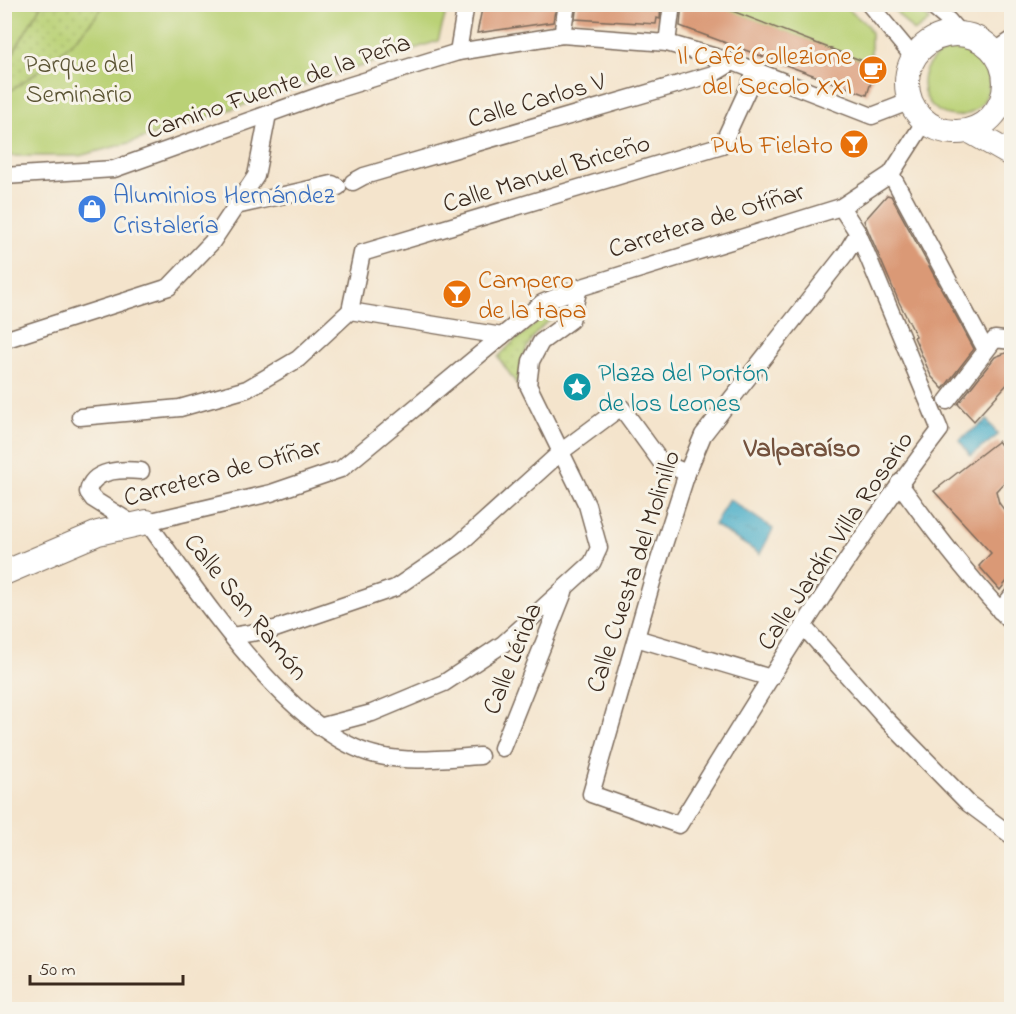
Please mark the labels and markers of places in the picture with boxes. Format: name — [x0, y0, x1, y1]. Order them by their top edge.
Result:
place label: Il Café Collezione del Secolo XXI — [677, 39, 852, 107]
cafe icon: Il Café Collezione del Secolo XXI — [857, 54, 889, 86]
place label: Pub Fielato — [711, 128, 833, 166]
bar icon: Pub Fielato — [838, 128, 870, 160]
place label: Aluminios Hernández Cristalería — [113, 178, 335, 246]
shop icon: Aluminios Hernández Cristalería — [76, 193, 108, 225]
place label: Campero de la tapa — [478, 263, 587, 331]
bar icon: Campero de la tapa — [441, 278, 473, 310]
place label: Plaza del Portón de los Leones — [598, 356, 769, 424]
place icon: Plaza del Portón de los Leones — [561, 371, 593, 403]

